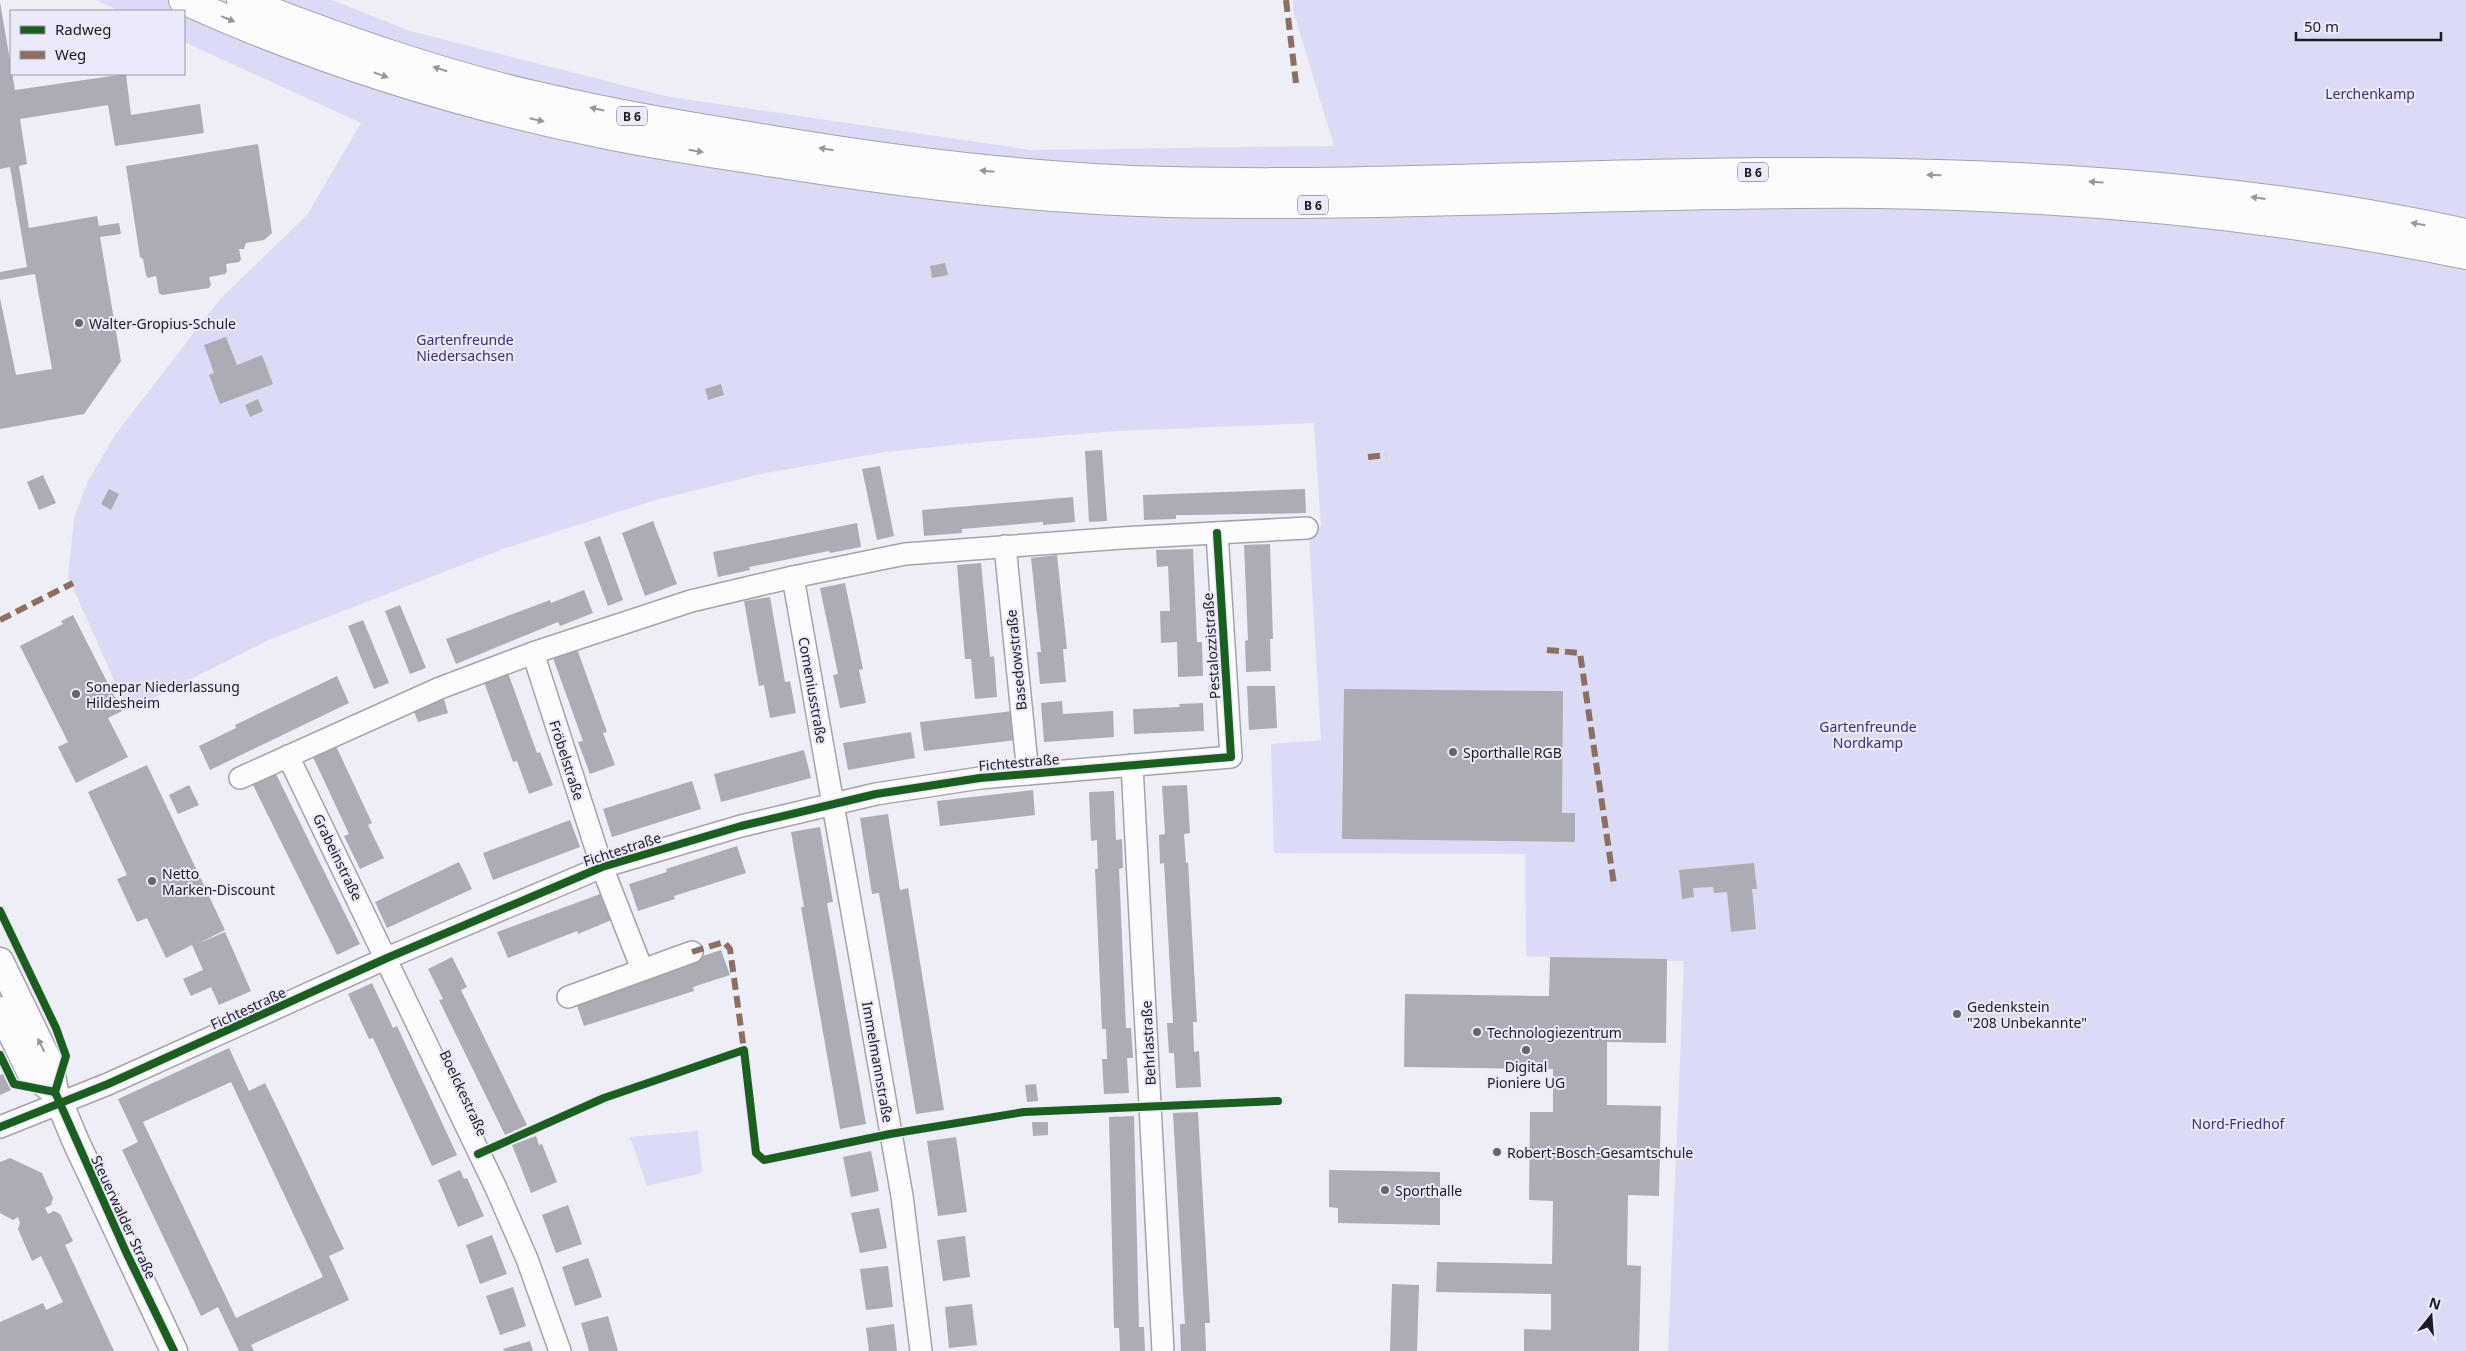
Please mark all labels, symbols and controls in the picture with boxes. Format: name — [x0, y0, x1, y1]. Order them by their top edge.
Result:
legend — [10, 10, 185, 75]
scale bar — [2296, 10, 2441, 42]
one-way arrow — [221, 16, 235, 24]
text: 50 m — [2304, 16, 2339, 36]
text: Radweg — [55, 19, 111, 39]
text: Weg — [55, 44, 86, 64]
one-way arrow — [432, 64, 447, 72]
one-way arrow — [373, 72, 388, 79]
park label: Lerchenkamp — [2325, 84, 2415, 103]
one-way arrow — [589, 105, 605, 113]
road number: B 6 — [617, 106, 647, 125]
one-way arrow — [529, 116, 544, 124]
one-way arrow — [818, 144, 834, 152]
one-way arrow — [689, 147, 705, 155]
road number: B 6 — [1738, 162, 1768, 182]
one-way arrow — [979, 167, 995, 175]
one-way arrow — [1926, 170, 1942, 178]
one-way arrow — [2088, 178, 2104, 186]
one-way arrow — [2249, 194, 2265, 202]
road number: B 6 — [1298, 196, 1328, 214]
one-way arrow — [2410, 219, 2426, 227]
place label: Walter-Gropius-Schule — [89, 314, 236, 333]
marker: Walter-Gropius-Schule — [73, 317, 85, 329]
park label: Gartenfreunde Niedersachsen — [416, 330, 514, 365]
street label: Pestalozzistraße — [1198, 592, 1224, 700]
street label: Basedowstraße — [1001, 609, 1031, 711]
street label: Comeniusstraße — [794, 635, 832, 745]
place label: Sonepar Niederlassung Hildesheim — [86, 677, 240, 712]
marker: Sonepar Niederlassung Hildesheim — [70, 688, 82, 700]
street label: Fröbelstraße — [545, 717, 589, 803]
park label: Gartenfreunde Nordkamp — [1819, 717, 1917, 752]
place label: Sporthalle RGB — [1463, 743, 1562, 762]
marker: Sporthalle RGB — [1447, 746, 1459, 758]
street label: Fichtestraße — [978, 749, 1060, 775]
street label: Grabeinstraße — [309, 811, 367, 904]
street label: Fichtestraße — [581, 827, 664, 871]
place label: Netto Marken-Discount — [162, 864, 275, 899]
marker: Netto Marken-Discount — [146, 875, 158, 887]
street label: Fichtestraße — [207, 982, 289, 1034]
place label: Gedenkstein "208 Unbekannte" — [1967, 997, 2087, 1032]
street label: Immelmannstraße — [858, 1000, 898, 1124]
street label: Behrlastraße — [1136, 1000, 1160, 1086]
marker: Gedenkstein "208 Unbekannte" — [1951, 1008, 1963, 1020]
place label: Technologiezentrum — [1487, 1023, 1622, 1042]
marker: Technologiezentrum — [1471, 1026, 1483, 1038]
one-way arrow — [37, 1038, 45, 1053]
marker: Digital Pioniere UG — [1520, 1044, 1532, 1056]
street label: Boelckestraße — [436, 1047, 492, 1139]
place label: Digital Pioniere UG — [1487, 1057, 1565, 1092]
park label: Nord-Friedhof — [2192, 1114, 2286, 1133]
place label: Robert-Bosch-Gesamtschule — [1507, 1143, 1693, 1162]
marker: Robert-Bosch-Gesamtschule — [1491, 1146, 1503, 1158]
street label: Steuerwalder Straße — [87, 1152, 161, 1282]
place label: Sporthalle — [1395, 1181, 1462, 1200]
marker: Sporthalle — [1379, 1184, 1391, 1196]
north arrow — [2406, 1291, 2456, 1341]
text: N — [2427, 1292, 2443, 1314]

